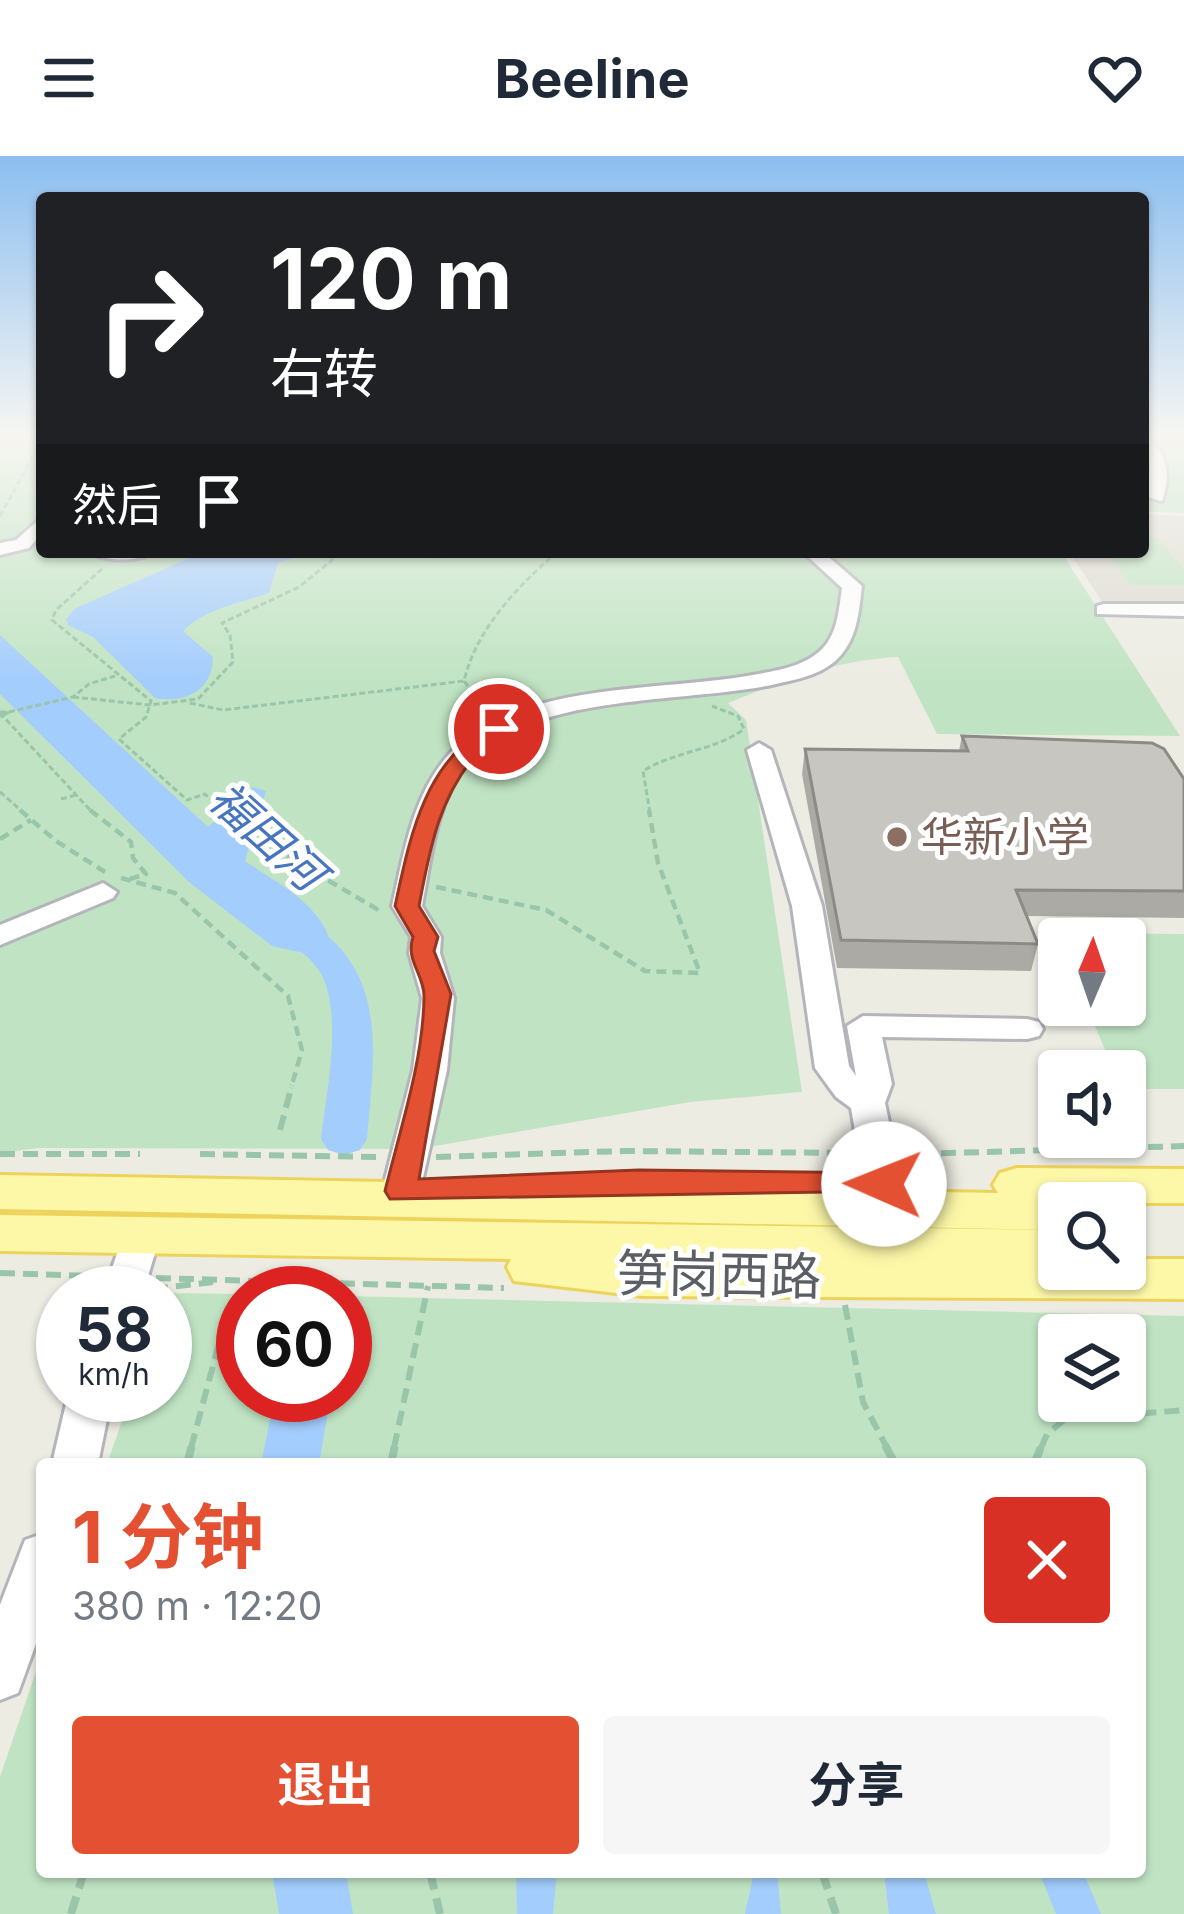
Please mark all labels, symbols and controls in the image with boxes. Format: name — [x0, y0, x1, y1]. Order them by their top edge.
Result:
icon: menu — [36, 45, 102, 111]
icon: heart — [1082, 45, 1148, 111]
text: Beeline — [494, 46, 690, 111]
text: 120 m — [270, 228, 512, 329]
icon: right — [72, 240, 228, 396]
text: 右转 — [270, 341, 378, 406]
icon: arrive — [186, 468, 252, 534]
text: 然后 — [72, 477, 162, 532]
pin — [448, 678, 550, 780]
icon: arrive — [466, 696, 532, 762]
water label: 福田河 — [199, 770, 342, 907]
place label: 华新小学 — [921, 811, 1089, 862]
marker: 华新小学 — [884, 824, 910, 850]
north arrow — [1038, 918, 1146, 1026]
map controls — [1038, 918, 1146, 1422]
button: sound — [1038, 1050, 1146, 1158]
position arrow — [821, 1121, 947, 1247]
button: search — [1038, 1182, 1146, 1290]
street label: 笋岗西路 — [616, 1242, 822, 1307]
speed limit sign: 60 — [216, 1266, 372, 1422]
text: 58 — [75, 1293, 153, 1365]
button: layers — [1038, 1314, 1146, 1422]
text: km/h — [78, 1356, 150, 1392]
text: 1 分钟 — [72, 1493, 264, 1580]
button: close — [984, 1497, 1110, 1623]
text: 380 m · 12:20 — [72, 1582, 322, 1629]
button: 退出 — [72, 1716, 579, 1854]
button: 分享 — [603, 1716, 1110, 1854]

